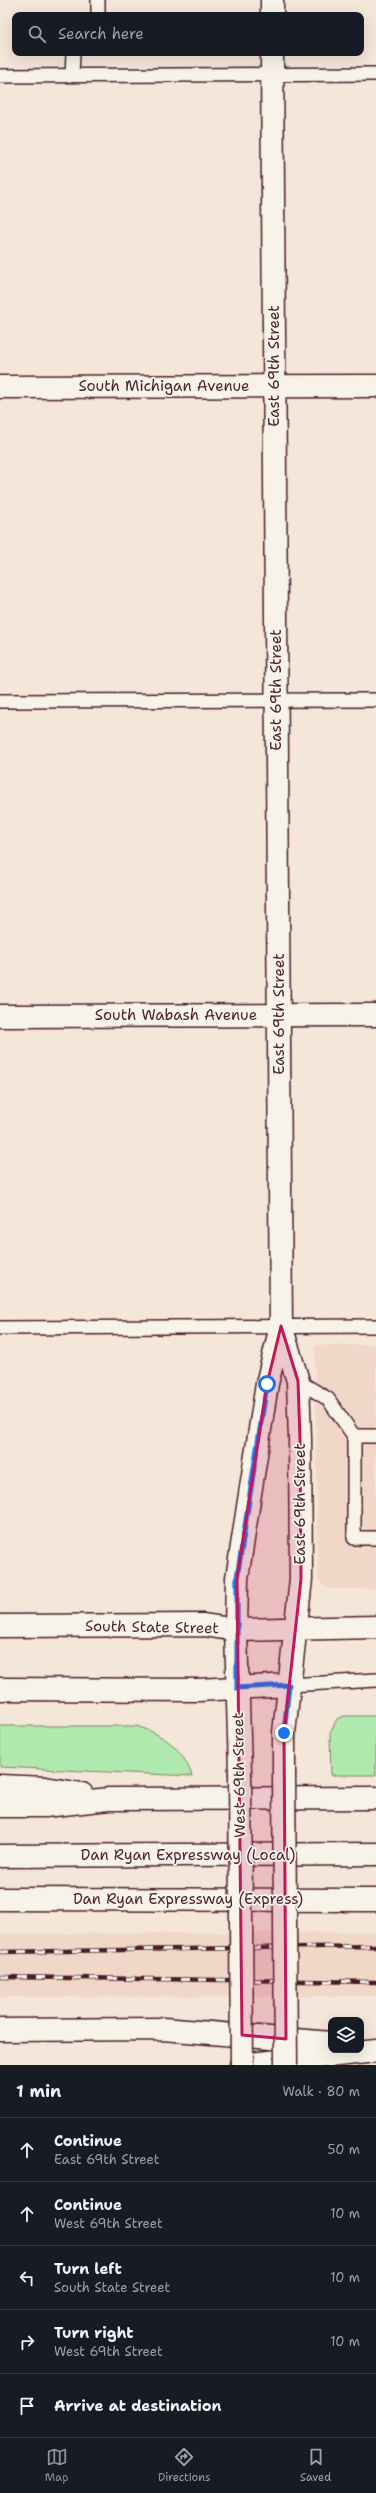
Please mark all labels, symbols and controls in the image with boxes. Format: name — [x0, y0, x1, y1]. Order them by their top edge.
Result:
search box — [12, 12, 364, 56]
icon: search — [26, 23, 48, 45]
text: Search here — [58, 24, 144, 44]
street label: East 69th Street — [264, 305, 284, 427]
street label: South Michigan Avenue — [78, 376, 250, 396]
street label: East 69th Street — [266, 629, 286, 751]
street label: East 69th Street — [269, 953, 289, 1075]
street label: South Wabash Avenue — [95, 1005, 257, 1025]
route start — [258, 1375, 276, 1393]
street label: East 69th Street — [290, 1443, 310, 1565]
street label: South State Street — [85, 1616, 219, 1638]
street label: West 69th Street — [228, 1712, 250, 1838]
route end — [275, 1724, 293, 1742]
street label: Dan Ryan Expressway (Local) — [81, 1845, 295, 1865]
street label: Dan Ryan Expressway (Express) — [73, 1889, 303, 1909]
map controls — [328, 2017, 364, 2053]
button: layers — [328, 2017, 364, 2053]
text: 1 min — [16, 2080, 61, 2102]
text: Walk · 80 m — [282, 2083, 360, 2100]
text: Continue — [54, 2131, 122, 2151]
icon: ahead — [16, 2139, 38, 2161]
text: 50 m — [327, 2141, 360, 2158]
text: East 69th Street — [54, 2151, 160, 2168]
text: Continue — [54, 2195, 122, 2215]
icon: ahead — [16, 2203, 38, 2225]
text: 10 m — [330, 2205, 360, 2222]
text: West 69th Street — [54, 2215, 163, 2232]
text: Turn left — [54, 2259, 122, 2279]
icon: left — [16, 2267, 38, 2289]
text: 10 m — [330, 2269, 360, 2286]
text: South State Street — [54, 2279, 170, 2296]
text: Turn right — [54, 2323, 134, 2343]
icon: right — [16, 2331, 38, 2353]
text: 10 m — [330, 2333, 360, 2350]
text: West 69th Street — [54, 2343, 163, 2360]
icon: arrive — [16, 2395, 38, 2417]
text: Arrive at destination — [54, 2396, 222, 2416]
tab: Map — [45, 2446, 68, 2485]
tab: Directions — [158, 2446, 210, 2485]
tab: Saved — [300, 2446, 331, 2485]

